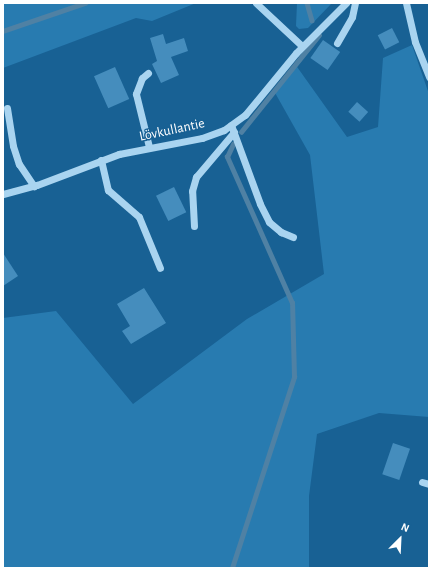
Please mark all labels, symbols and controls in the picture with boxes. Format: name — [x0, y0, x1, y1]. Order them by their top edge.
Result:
street label: Lövkullantie — [138, 115, 206, 145]
north arrow — [380, 519, 420, 559]
text: N — [399, 521, 411, 534]

